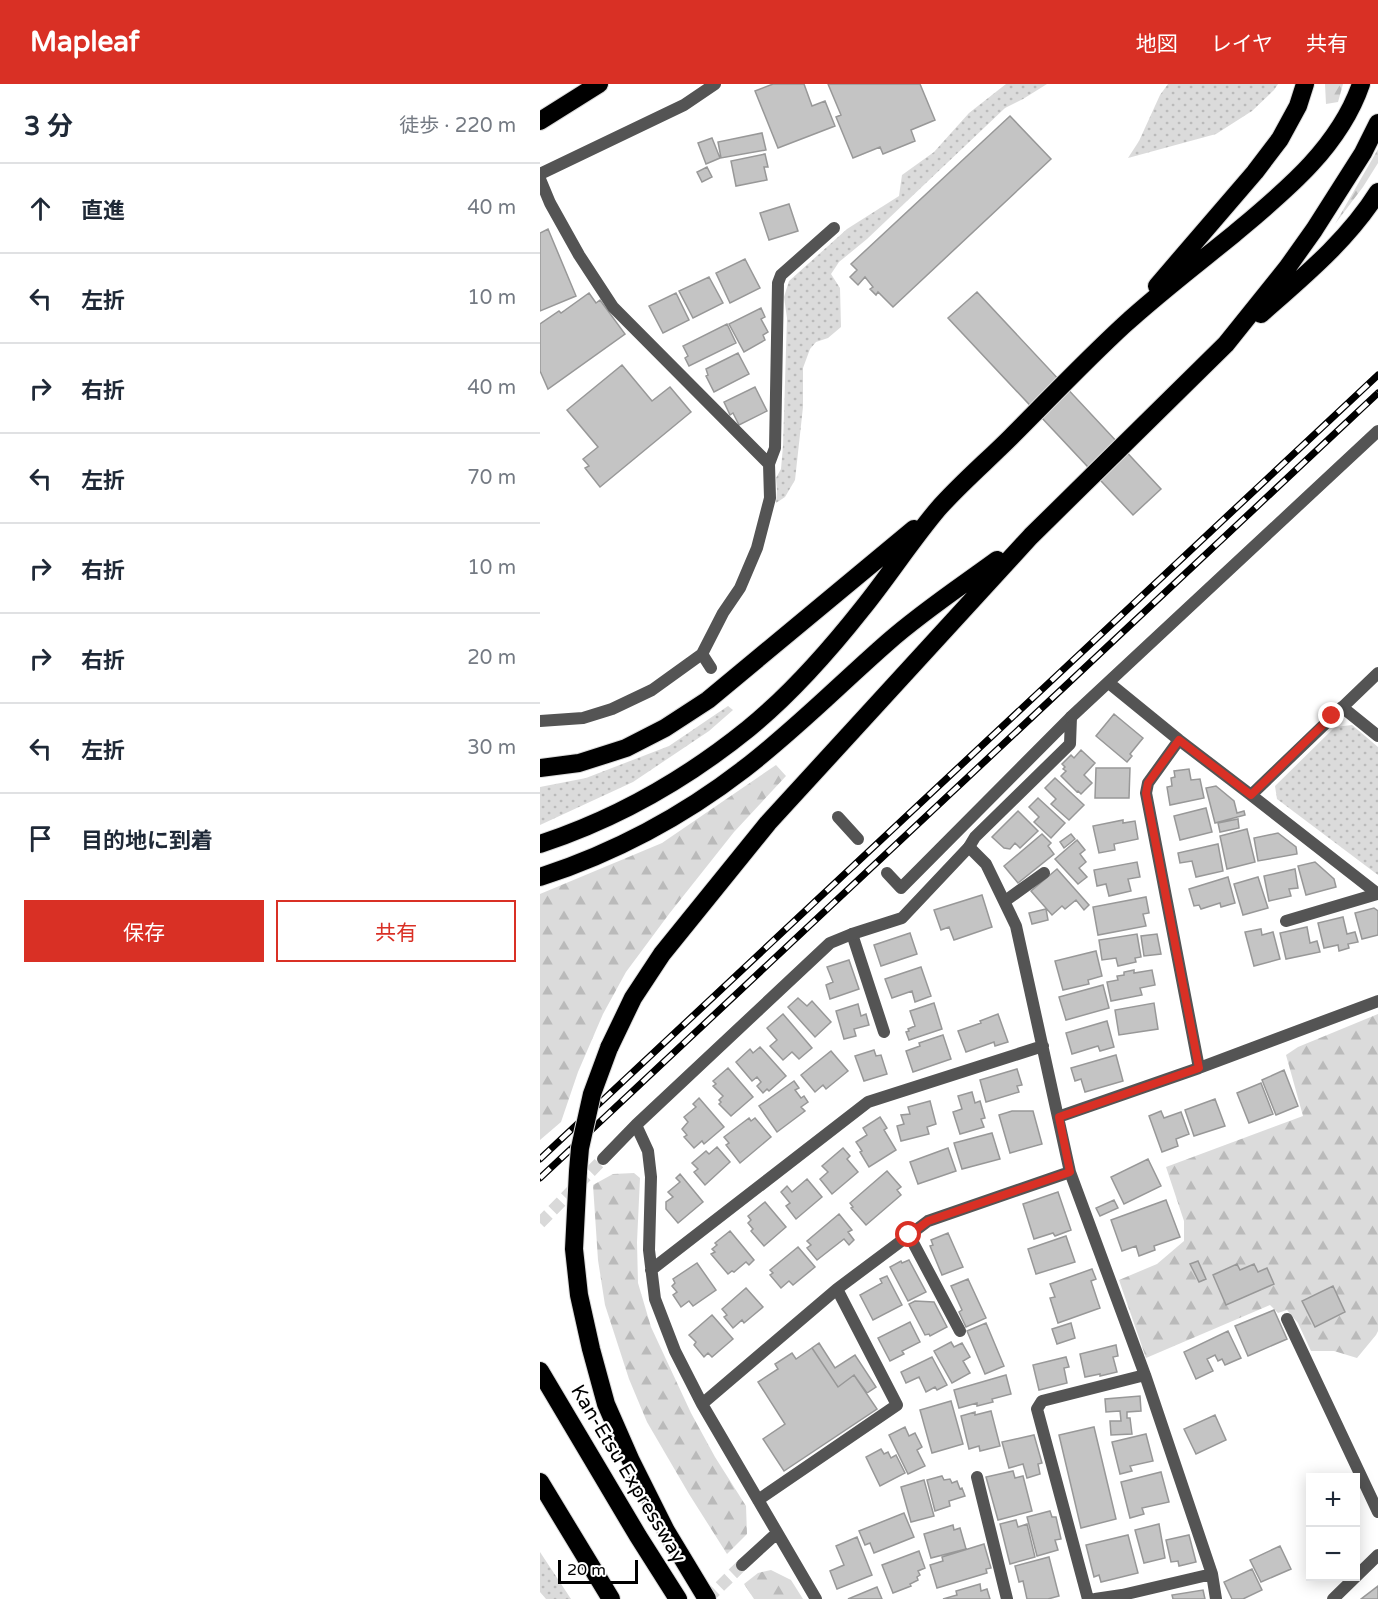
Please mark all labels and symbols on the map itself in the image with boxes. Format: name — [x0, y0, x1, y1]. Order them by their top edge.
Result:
route end — [1318, 702, 1344, 728]
route start — [895, 1221, 921, 1247]
street label: Kan-Etsu Expressway — [565, 1381, 691, 1568]
scale bar — [558, 1557, 638, 1584]

